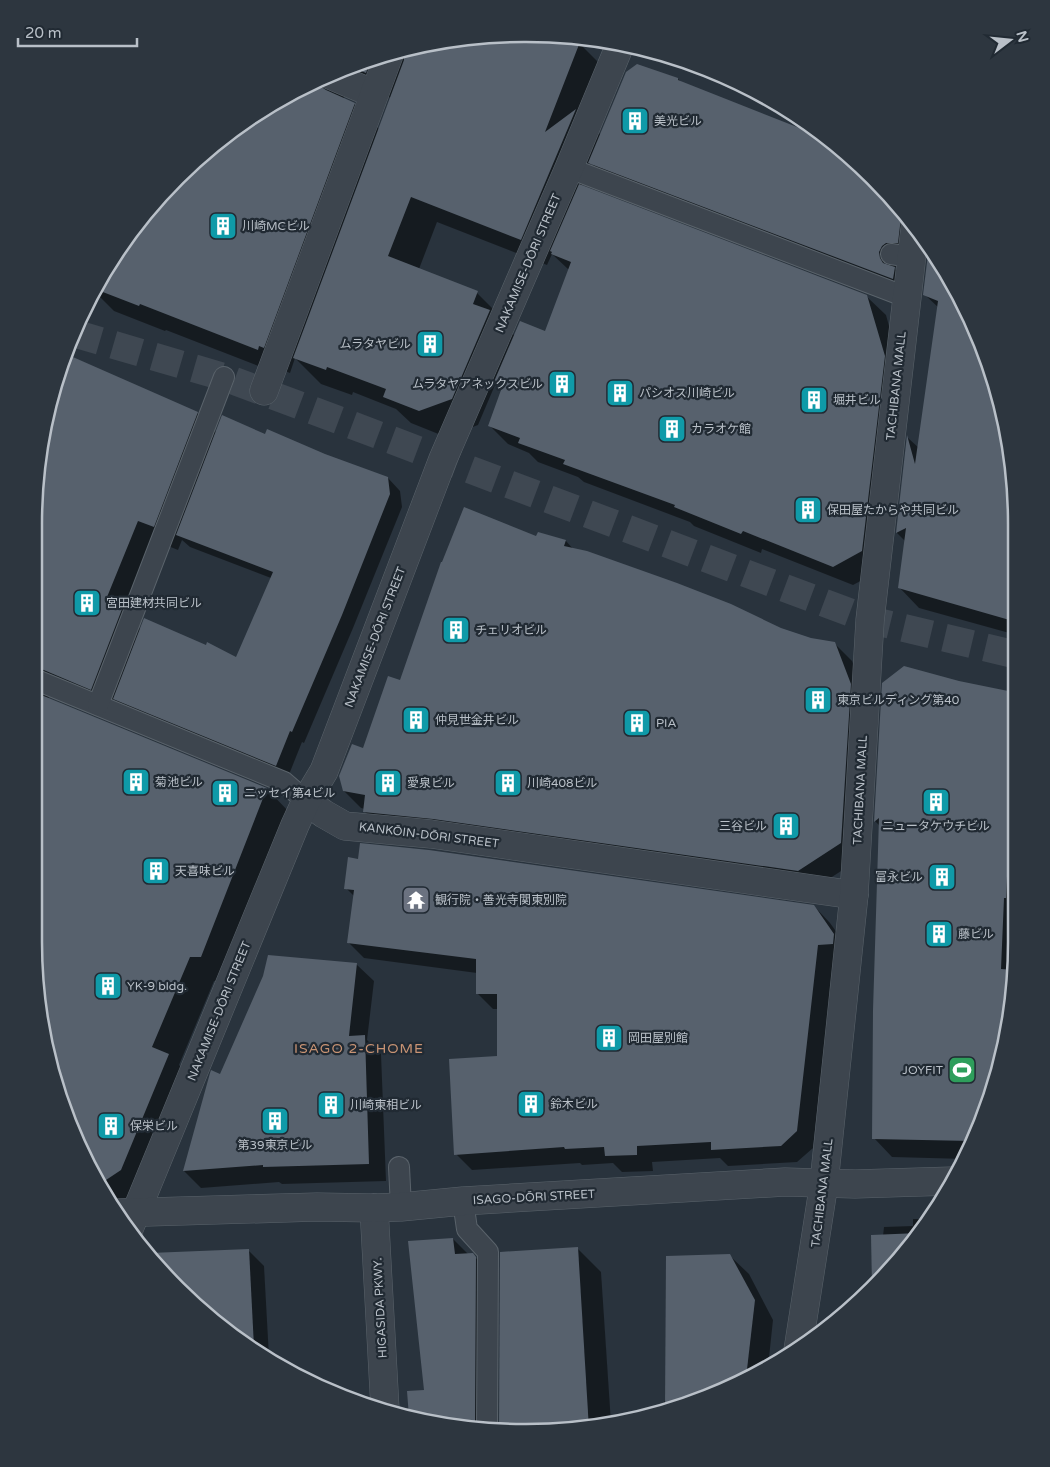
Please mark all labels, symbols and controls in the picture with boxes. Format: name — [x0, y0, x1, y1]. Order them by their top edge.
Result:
scale bar — [18, 15, 136, 47]
north arrow — [985, 15, 1035, 65]
text: 20 m — [25, 24, 62, 42]
text: N — [1012, 29, 1032, 44]
building icon: 美光ビル — [620, 106, 650, 136]
place label: 美光ビル — [654, 114, 702, 128]
street label: NAKAMISE-DŌRI STREET — [492, 191, 564, 335]
building icon: 川崎MCビル — [208, 211, 238, 241]
place label: 川崎MCビル — [242, 219, 310, 233]
building icon: ムラタヤビル — [415, 329, 445, 359]
street label: TACHIBANA MALL — [883, 331, 909, 441]
place label: ムラタヤビル — [340, 337, 411, 351]
building icon: ムラタヤアネックスビル — [547, 369, 577, 399]
place label: ムラタヤアネックスビル — [412, 377, 543, 391]
building icon: パシオス川崎ビル — [605, 378, 635, 408]
building icon: 堀井ビル — [799, 385, 829, 415]
place label: パシオス川崎ビル — [639, 386, 735, 400]
place label: 堀井ビル — [833, 393, 881, 407]
building icon: カラオケ館 — [657, 414, 687, 444]
place label: カラオケ館 — [691, 422, 751, 436]
building icon: 保田屋たからや共同ビル — [793, 495, 823, 525]
place label: 保田屋たからや共同ビル — [827, 503, 959, 517]
street label: NAKAMISE-DŌRI STREET — [342, 564, 409, 709]
building icon: 宮田建材共同ビル — [72, 588, 102, 618]
place label: 宮田建材共同ビル — [106, 596, 202, 610]
building icon: チェリオビル — [441, 615, 471, 645]
place label: チェリオビル — [475, 623, 547, 637]
building icon: 東京ビルディング第40 — [803, 685, 833, 715]
place label: 東京ビルディング第40 — [837, 693, 960, 707]
building icon: 仲見世金井ビル — [401, 705, 431, 735]
building icon: PIA — [622, 708, 652, 738]
place label: 仲見世金井ビル — [435, 713, 519, 727]
place label: PIA — [656, 716, 676, 730]
street label: TACHIBANA MALL — [850, 735, 870, 845]
building icon: 菊池ビル — [121, 767, 151, 797]
building icon: 愛泉ビル — [373, 768, 403, 798]
building icon: 川崎408ビル — [493, 768, 523, 798]
place label: 菊池ビル — [155, 775, 203, 789]
place label: 愛泉ビル — [407, 776, 455, 790]
place label: 川崎408ビル — [527, 776, 598, 790]
building icon: ニッセイ第4ビル — [210, 778, 240, 808]
place label: ニッセイ第4ビル — [244, 786, 336, 800]
building icon: ニュータケウチビル — [921, 787, 951, 817]
building icon: 三谷ビル — [771, 811, 801, 841]
street label: KANKŌIN-DŌRI STREET — [358, 819, 501, 851]
place label: 三谷ビル — [719, 819, 767, 833]
place label: ニュータケウチビル — [882, 819, 990, 833]
building icon: 天喜味ビル — [141, 856, 171, 886]
building icon: 富永ビル — [927, 862, 957, 892]
place label: 天喜味ビル — [175, 864, 235, 878]
place label: 富永ビル — [875, 870, 923, 884]
temple icon: 観行院・善光寺関東別院 — [401, 885, 431, 915]
place label: 観行院・善光寺関東別院 — [435, 893, 567, 907]
building icon: 藤ビル — [924, 919, 954, 949]
place label: 藤ビル — [958, 927, 994, 941]
street label: NAKAMISE-DŌRI STREET — [184, 938, 254, 1083]
building icon: YK-9 bldg. — [93, 971, 123, 1001]
place label: YK-9 bldg. — [127, 979, 187, 993]
building icon: 岡田屋別館 — [594, 1023, 624, 1053]
place label: 岡田屋別館 — [628, 1031, 688, 1045]
district label: ISAGO 2-CHOME — [294, 1040, 424, 1057]
sports icon: JOYFIT — [947, 1055, 977, 1085]
place label: JOYFIT — [902, 1063, 944, 1077]
building icon: 鈴木ビル — [516, 1089, 546, 1119]
building icon: 川崎東相ビル — [316, 1090, 346, 1120]
place label: 鈴木ビル — [550, 1097, 598, 1111]
place label: 川崎東相ビル — [350, 1098, 422, 1112]
building icon: 第39東京ビル — [260, 1106, 290, 1136]
building icon: 保栄ビル — [96, 1111, 126, 1141]
place label: 保栄ビル — [130, 1119, 178, 1133]
place label: 第39東京ビル — [237, 1138, 313, 1152]
street label: TACHIBANA MALL — [808, 1138, 836, 1248]
street label: ISAGO-DŌRI STREET — [472, 1187, 596, 1207]
street label: HIGASIDA PKWY. — [370, 1257, 390, 1359]

